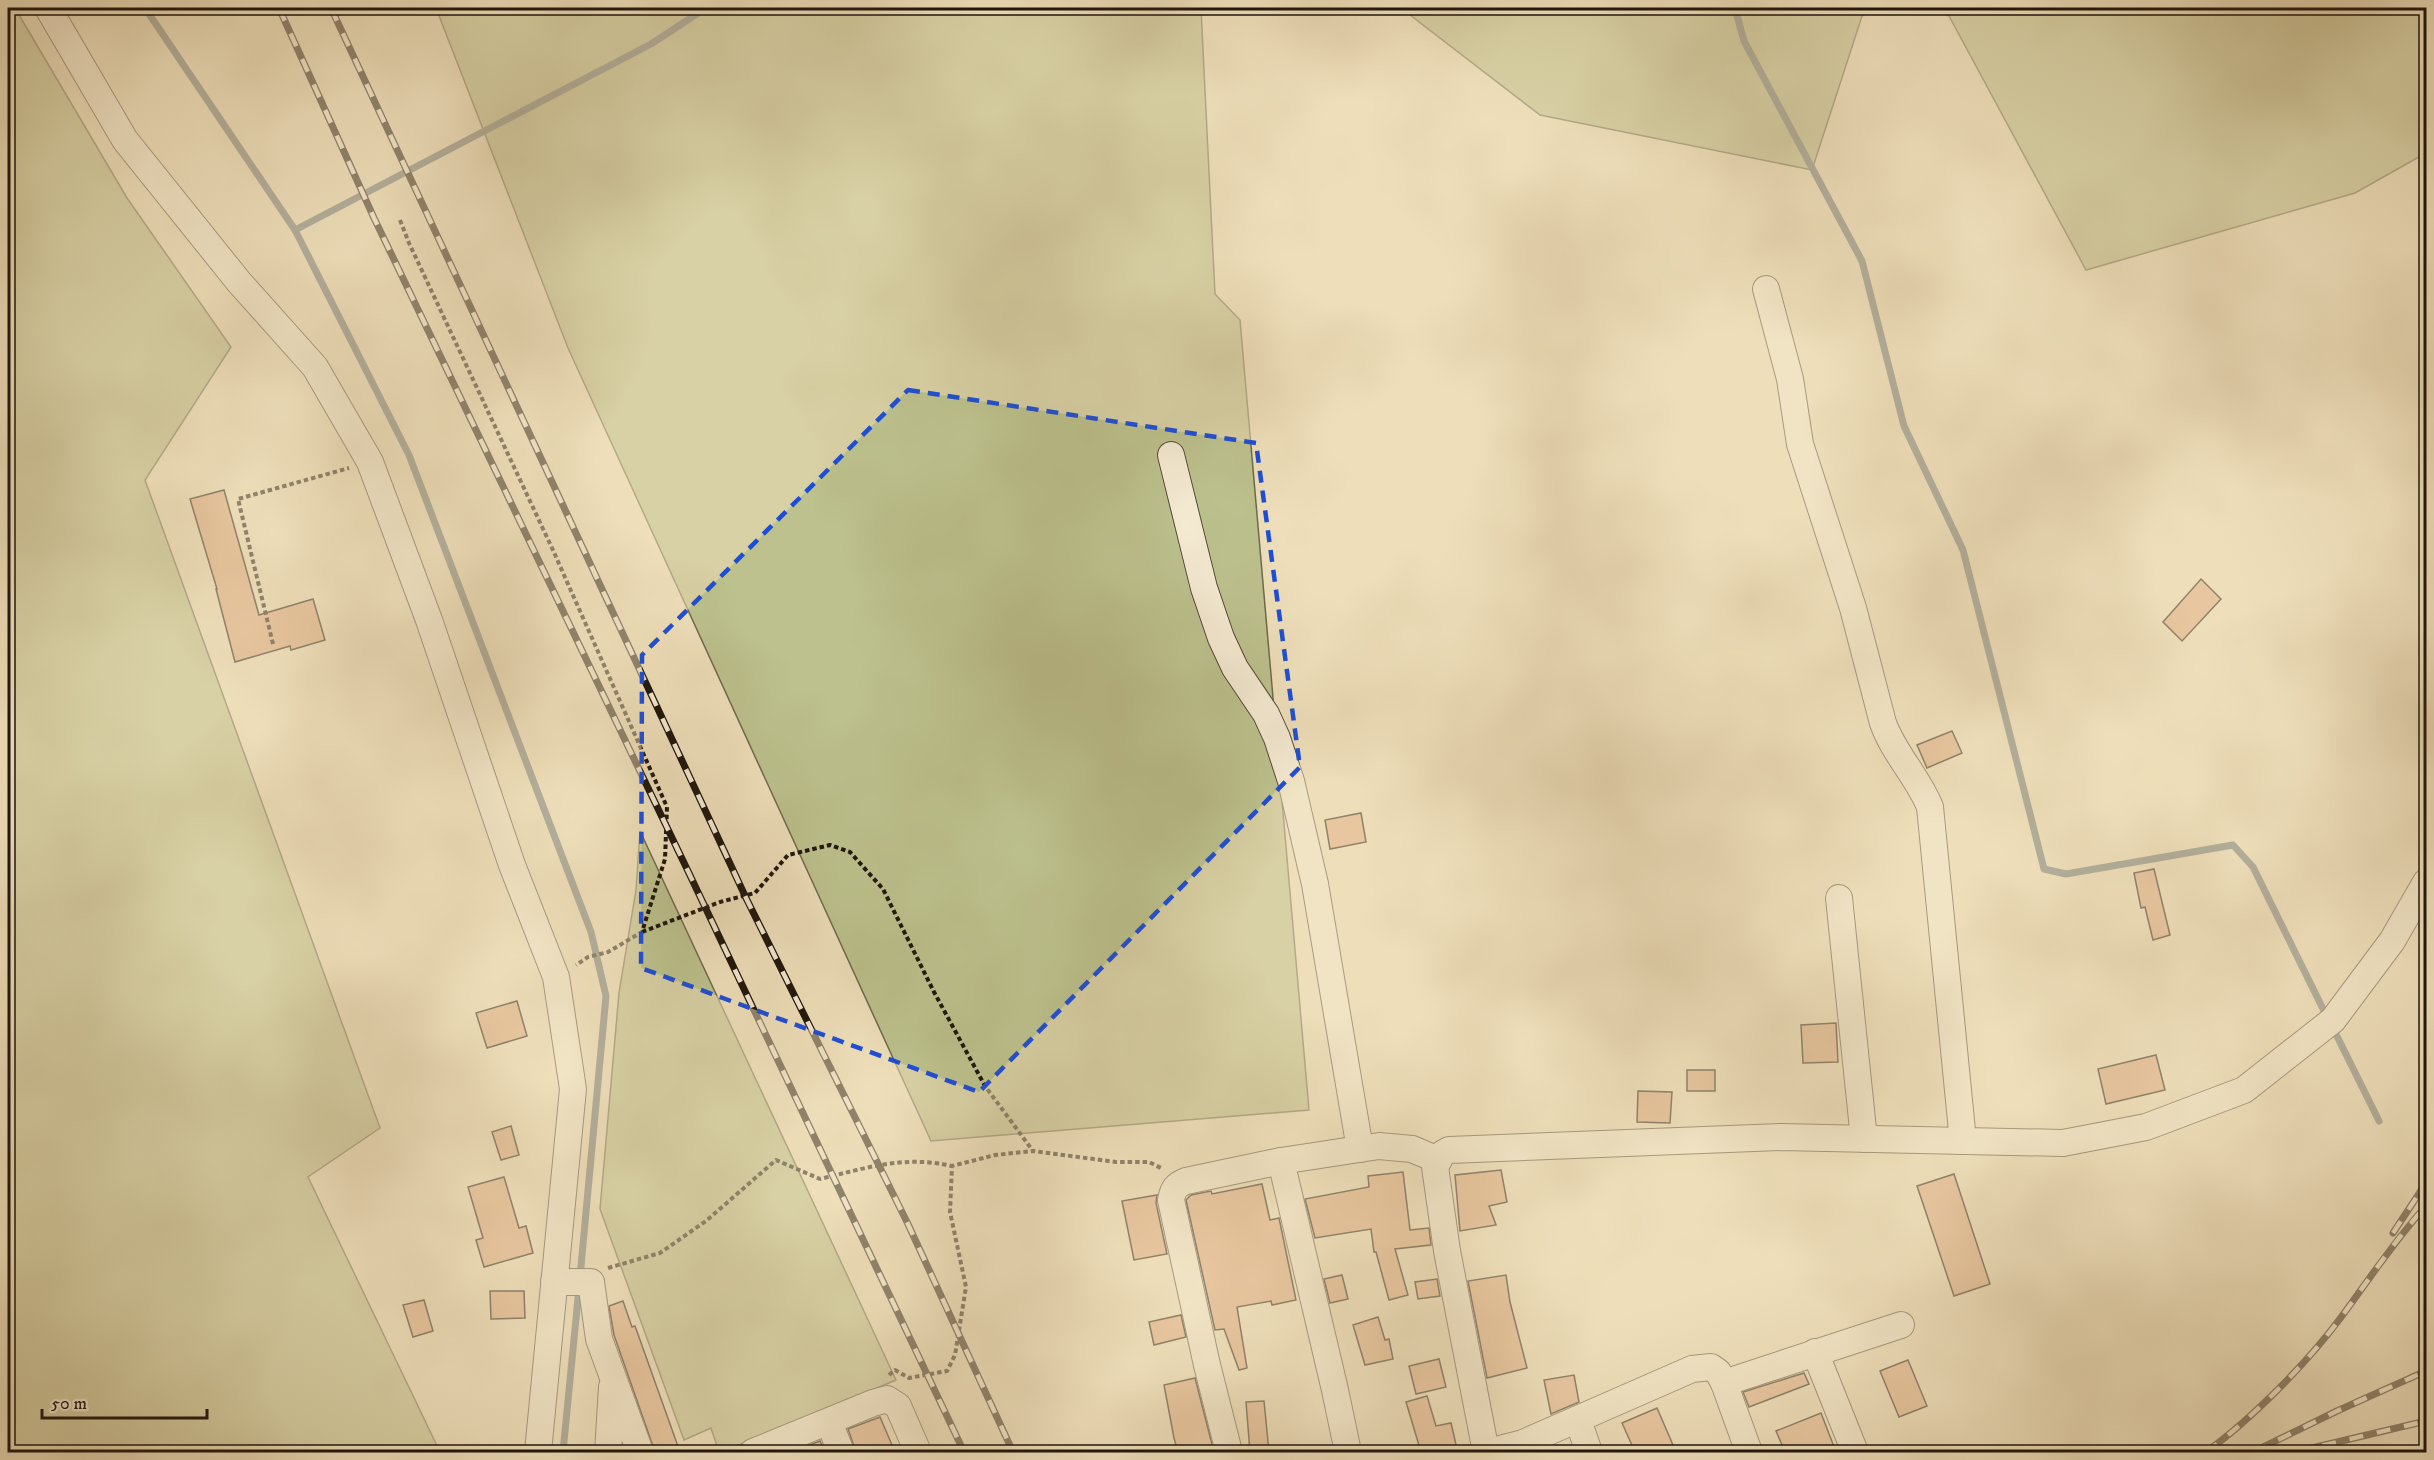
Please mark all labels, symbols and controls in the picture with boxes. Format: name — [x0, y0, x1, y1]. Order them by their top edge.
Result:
scale bar — [42, 1382, 207, 1420]
text: 50 m — [51, 1393, 87, 1415]

